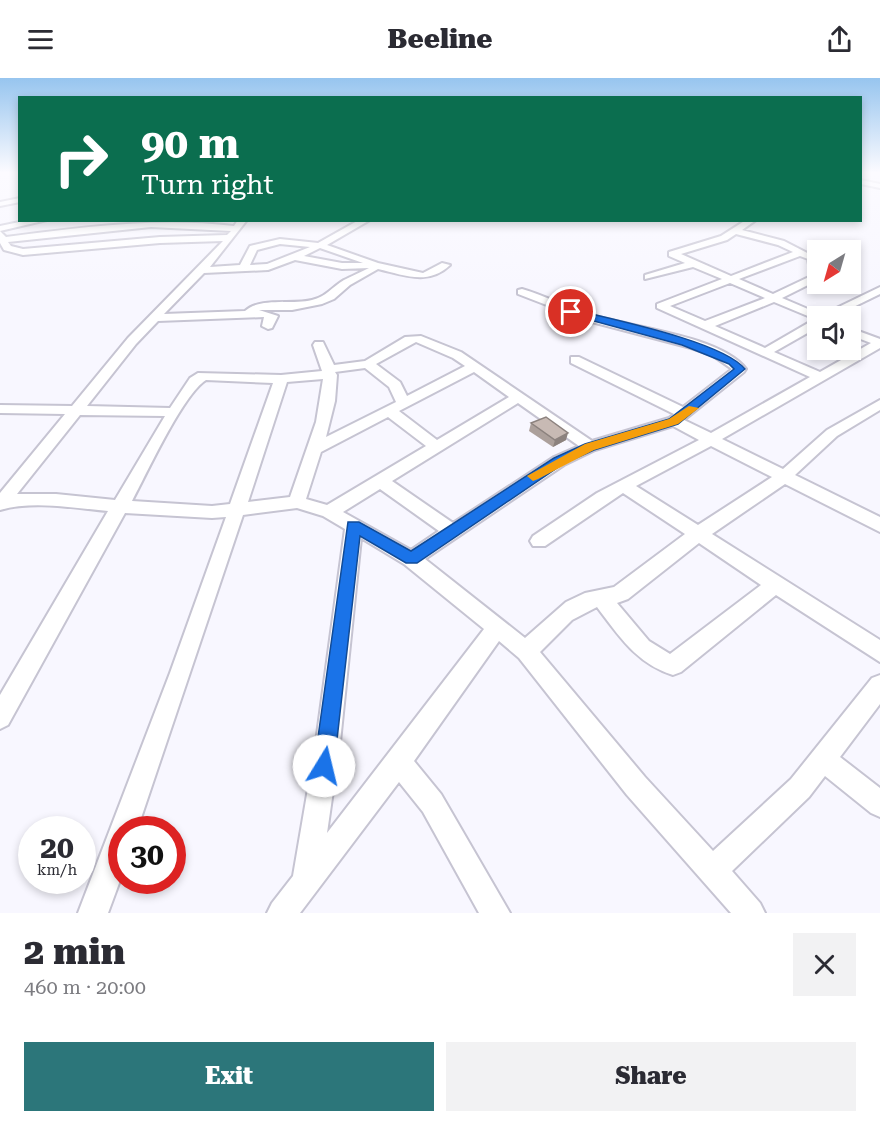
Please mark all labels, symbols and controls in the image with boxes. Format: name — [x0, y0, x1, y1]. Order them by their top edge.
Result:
icon: menu — [24, 23, 57, 56]
text: Beeline — [387, 23, 493, 55]
icon: share — [823, 23, 856, 56]
text: 90 m — [141, 119, 239, 168]
icon: right — [42, 120, 120, 198]
text: Turn right — [141, 169, 274, 201]
north arrow — [807, 240, 861, 294]
map controls — [807, 240, 861, 360]
pin — [545, 286, 596, 337]
icon: arrive — [554, 295, 587, 328]
button: sound — [807, 306, 861, 360]
position arrow — [292, 734, 356, 798]
speed limit sign: 30 — [108, 816, 186, 894]
text: 20 — [40, 830, 74, 865]
text: km/h — [37, 861, 77, 879]
text: 2 min — [24, 931, 125, 973]
button: close — [793, 933, 856, 996]
text: 460 m · 20:00 — [24, 975, 146, 999]
button: Exit — [24, 1042, 434, 1111]
button: Share — [446, 1042, 856, 1111]

